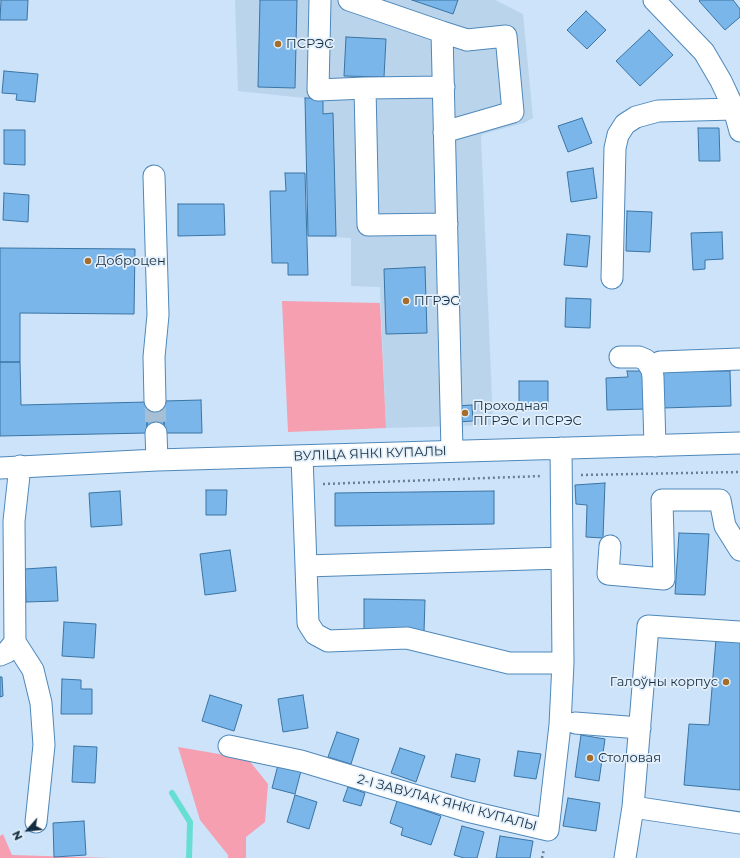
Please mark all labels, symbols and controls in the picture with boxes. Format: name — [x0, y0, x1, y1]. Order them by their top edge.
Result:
place label: ПСРЭС — [286, 36, 333, 52]
marker: ПСРЭС — [273, 39, 283, 49]
place label: Доброцен — [96, 253, 166, 269]
marker: Доброцен — [83, 256, 93, 266]
place label: ПГРЭС — [414, 293, 460, 309]
marker: ПГРЭС — [401, 296, 411, 306]
place label: Проходная ПГРЭС и ПСРЭС — [473, 398, 582, 429]
marker: Проходная ПГРЭС и ПСРЭС — [460, 408, 470, 418]
street label: ВУЛІЦА ЯНКІ КУПАЛЫ — [293, 444, 447, 464]
place label: Галоўны корпус — [610, 674, 718, 690]
marker: Галоўны корпус — [721, 677, 731, 687]
place label: Столовая — [598, 750, 661, 766]
marker: Столовая — [585, 753, 595, 763]
street label: 2-І ЗАВУЛАК ЯНКІ КУПАЛЫ — [356, 771, 538, 835]
north arrow — [8, 810, 48, 850]
text: N — [9, 828, 26, 843]

